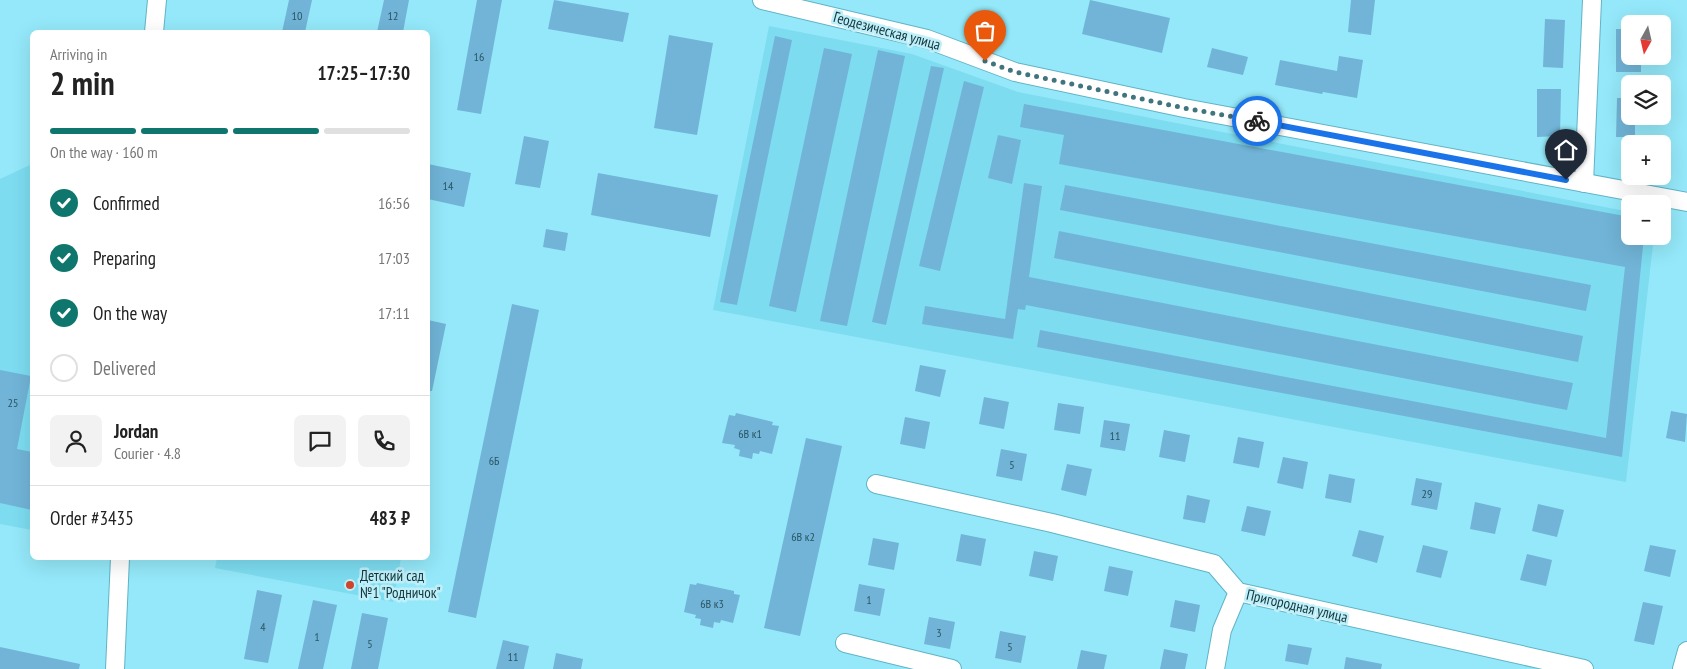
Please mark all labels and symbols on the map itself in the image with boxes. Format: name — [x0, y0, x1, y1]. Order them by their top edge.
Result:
street label: Геодезическая улица — [832, 7, 943, 54]
house number: 10 — [292, 8, 302, 23]
house number: 12 — [388, 8, 398, 23]
pin — [964, 10, 1006, 61]
north arrow — [1621, 15, 1671, 65]
house number: 16 — [474, 49, 484, 64]
courier — [1232, 96, 1282, 146]
pin — [1545, 129, 1587, 180]
house number: 14 — [443, 178, 454, 193]
house number: 25 — [8, 395, 18, 410]
house number: 6В к1 — [738, 426, 762, 441]
house number: 11 — [1110, 428, 1120, 443]
house number: 6Б — [489, 453, 499, 468]
house number: 5 — [1009, 457, 1015, 472]
house number: 29 — [1422, 486, 1432, 501]
house number: 6В к2 — [791, 529, 815, 544]
place label: Детский сад №1 "Родничок" — [360, 566, 441, 602]
marker: Детский сад №1 "Родничок" — [344, 579, 356, 591]
street label: Пригородная улица — [1245, 585, 1350, 626]
house number: 1 — [866, 592, 872, 607]
house number: 6В к3 — [700, 596, 724, 611]
house number: 4 — [260, 619, 266, 634]
house number: 3 — [936, 625, 942, 640]
house number: 1 — [314, 629, 320, 644]
house number: 5 — [367, 636, 373, 651]
house number: 5 — [1007, 639, 1013, 654]
house number: 11 — [508, 649, 518, 664]

